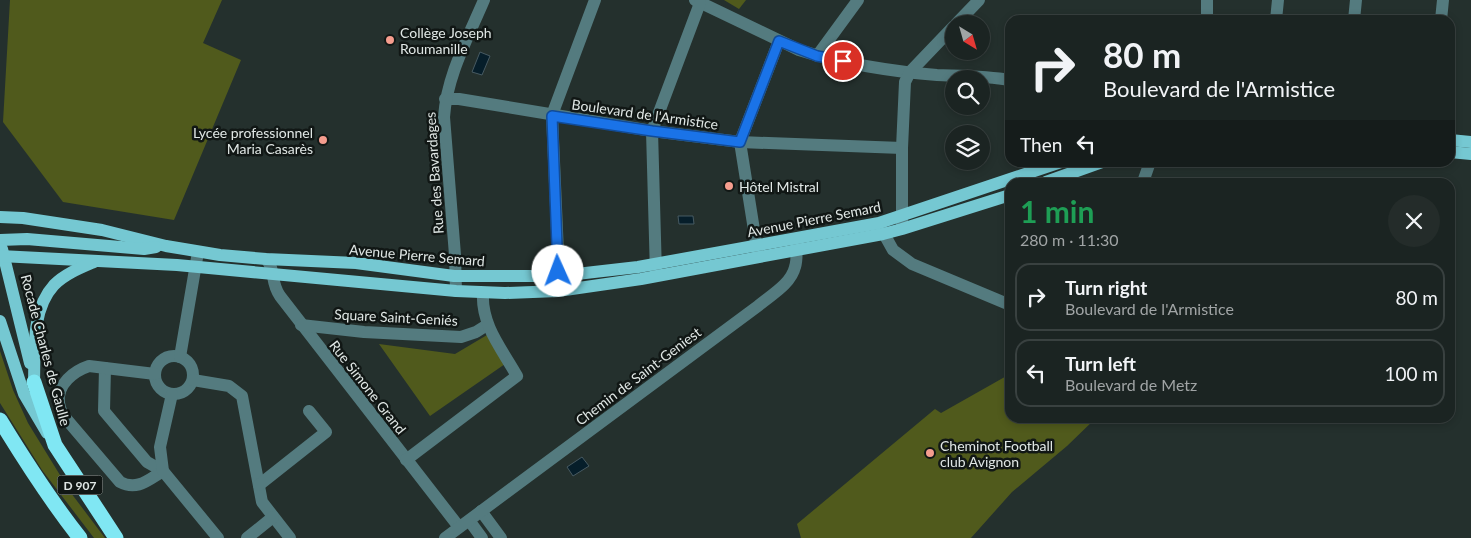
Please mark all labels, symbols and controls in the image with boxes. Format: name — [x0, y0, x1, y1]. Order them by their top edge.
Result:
north arrow — [945, 15, 990, 60]
map controls — [945, 15, 990, 170]
place label: Collège Joseph Roumanille — [400, 24, 492, 57]
text: 80 m — [1103, 33, 1181, 75]
marker: Collège Joseph Roumanille — [384, 34, 396, 46]
icon: right — [1020, 35, 1085, 100]
pin — [822, 40, 864, 82]
icon: arrive — [829, 47, 857, 75]
button: search — [945, 70, 990, 115]
text: Boulevard de l'Armistice — [1103, 75, 1335, 102]
street label: Boulevard de l'Armistice — [571, 95, 719, 133]
street label: Rue des Bavardages — [421, 111, 447, 235]
place label: Lycée professionnel Maria Casarès — [193, 124, 313, 157]
button: layers — [945, 125, 990, 170]
icon: left — [1072, 130, 1100, 158]
text: Then — [1020, 133, 1062, 156]
marker: Lycée professionnel Maria Casarès — [317, 134, 329, 146]
place label: Hôtel Mistral — [739, 178, 819, 195]
marker: Hôtel Mistral — [723, 180, 735, 192]
text: 1 min — [1020, 193, 1094, 229]
button: close — [1388, 195, 1440, 247]
street label: Avenue Pierre Semard — [746, 198, 882, 240]
text: 280 m · 11:30 — [1020, 230, 1119, 249]
street label: Avenue Pierre Semard — [349, 241, 485, 269]
position arrow — [531, 244, 583, 296]
street label: Rocade Charles de Gaulle — [18, 272, 74, 428]
text: Turn right — [1065, 276, 1147, 299]
icon: right — [1022, 283, 1050, 311]
text: 80 m — [1395, 286, 1438, 309]
text: Boulevard de l'Armistice — [1065, 299, 1234, 318]
street label: Square Saint-Geniés — [334, 305, 458, 329]
street label: Chemin de Saint-Geniest — [572, 323, 704, 429]
street label: Rue Simone Grand — [326, 337, 410, 437]
text: Turn left — [1065, 352, 1136, 375]
icon: left — [1022, 359, 1050, 387]
text: 100 m — [1384, 362, 1438, 385]
text: Boulevard de Metz — [1065, 375, 1197, 394]
place label: Cheminot Football club Avignon — [940, 437, 1053, 470]
marker: Cheminot Football club Avignon — [924, 447, 936, 459]
road number: D 907 — [58, 476, 102, 494]

